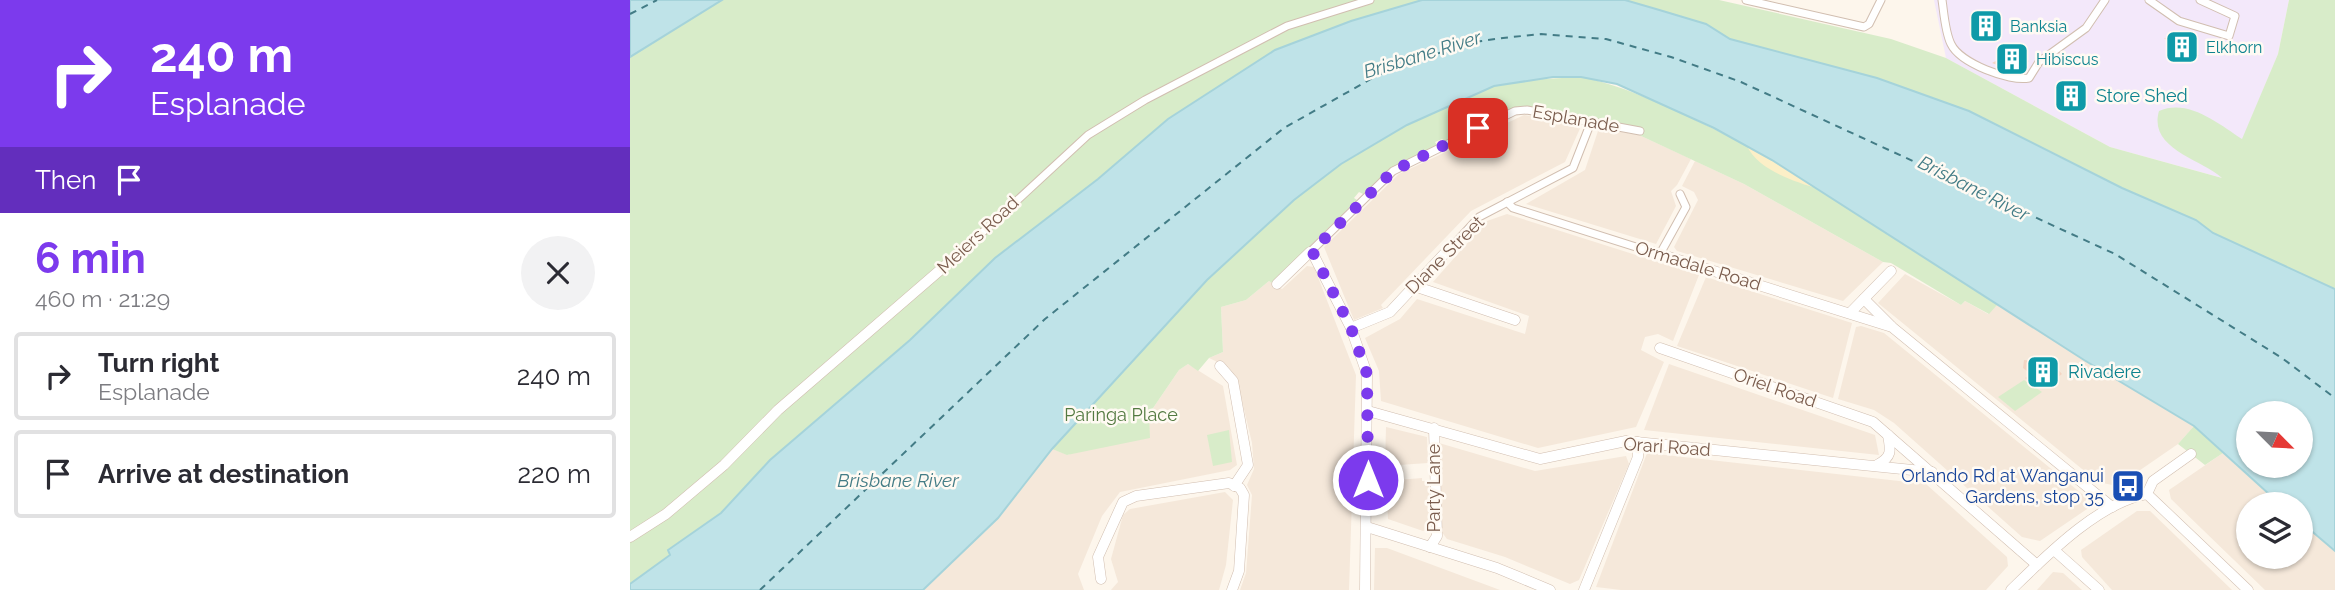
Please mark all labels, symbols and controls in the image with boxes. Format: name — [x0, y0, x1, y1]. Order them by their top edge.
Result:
building icon: Banksia — [1967, 7, 2005, 45]
place label: Banksia — [2010, 17, 2067, 36]
water label: Brisbane River — [1361, 25, 1485, 82]
text: 240 m — [150, 26, 293, 83]
icon: right — [35, 28, 126, 119]
building icon: Elkhorn — [2163, 28, 2201, 66]
place label: Elkhorn — [2206, 38, 2262, 57]
building icon: Hibiscus — [1993, 40, 2031, 78]
place label: Hibiscus — [2036, 50, 2099, 69]
building icon: Store Shed — [2052, 77, 2090, 115]
text: Esplanade — [150, 85, 306, 122]
place label: Store Shed — [2096, 85, 2188, 106]
pin — [1448, 98, 1508, 158]
street label: Esplanade — [1531, 101, 1621, 137]
icon: arrive — [1459, 109, 1497, 147]
water label: Brisbane River — [1915, 151, 2034, 226]
icon: arrive — [110, 161, 148, 199]
text: Then — [35, 165, 96, 195]
street label: Meiers Road — [933, 192, 1023, 278]
street label: Diane Street — [1401, 211, 1488, 298]
text: 6 min — [35, 234, 146, 283]
button: close — [521, 236, 595, 310]
street label: Ormadale Road — [1633, 236, 1764, 295]
text: 460 m · 21:29 — [35, 285, 170, 312]
text: Turn right — [98, 348, 219, 378]
building icon: Rivadere — [2024, 353, 2062, 391]
icon: right — [39, 357, 77, 395]
text: 240 m — [517, 361, 591, 391]
place label: Rivadere — [2068, 361, 2142, 382]
street label: Oriel Road — [1731, 364, 1819, 412]
text: Esplanade — [98, 378, 210, 405]
north arrow — [2236, 401, 2314, 478]
map controls — [2236, 401, 2313, 569]
park label: Paringa Place — [1064, 404, 1178, 425]
street label: Orari Road — [1623, 433, 1711, 460]
position arrow — [1331, 443, 1405, 517]
street label: Party Lane — [1423, 443, 1444, 532]
icon: arrive — [39, 455, 77, 493]
text: Arrive at destination — [98, 459, 349, 489]
text: 220 m — [517, 459, 591, 489]
place label: Orlando Rd at Wanganui Gardens, stop 35 — [1901, 465, 2104, 507]
bus stop icon: Orlando Rd at Wanganui Gardens, stop 35 — [2109, 467, 2147, 505]
water label: Brisbane River — [837, 469, 960, 491]
button: layers — [2236, 492, 2313, 569]

